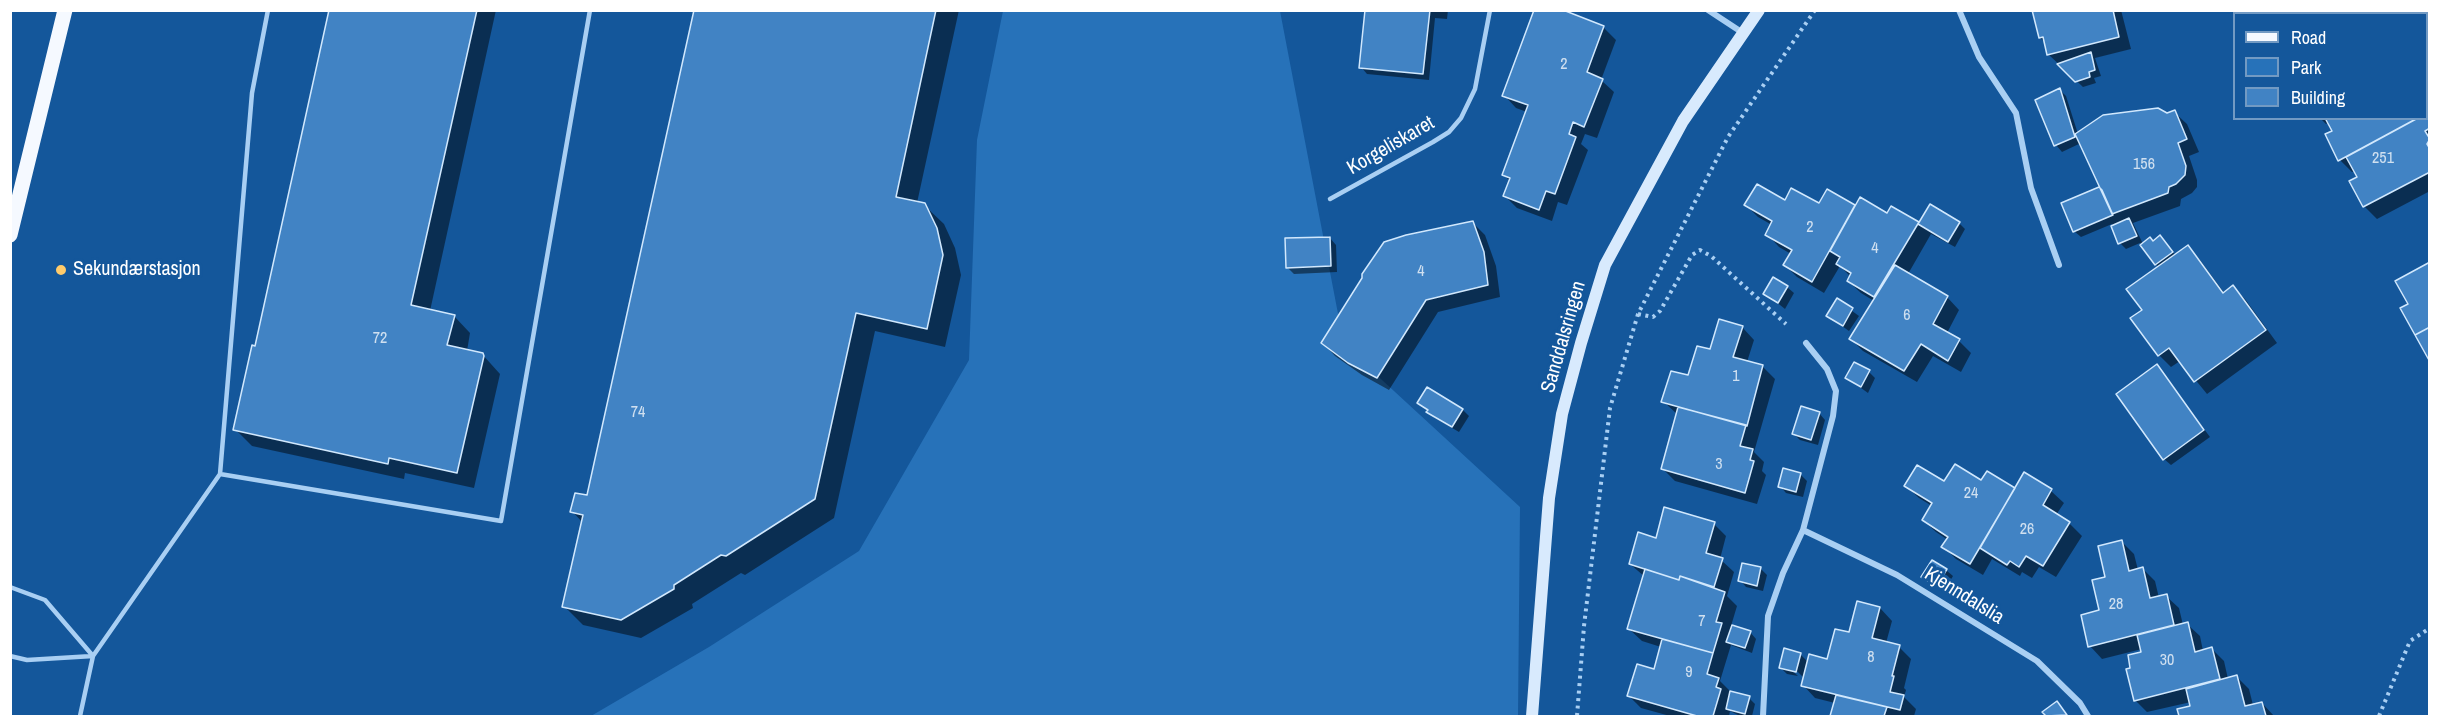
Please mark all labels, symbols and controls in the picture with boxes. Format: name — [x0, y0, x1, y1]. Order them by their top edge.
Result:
legend — [2233, 12, 2428, 120]
text: Road — [2291, 25, 2326, 50]
house number: 2 — [1560, 55, 1568, 75]
text: Park — [2291, 55, 2321, 80]
text: Building — [2291, 85, 2345, 110]
street label: Korgeliskaret — [1343, 111, 1439, 181]
house number: 251 — [2372, 149, 2394, 169]
house number: 156 — [2133, 155, 2155, 175]
house number: 2 — [1806, 218, 1814, 238]
house number: 4 — [1871, 239, 1879, 259]
place label: Sekundærstasjon — [73, 258, 201, 282]
house number: 4 — [1417, 262, 1425, 282]
marker: Sekundærstasjon — [54, 263, 68, 277]
street label: Sanddalsringen — [1537, 278, 1591, 396]
house number: 6 — [1903, 306, 1911, 326]
house number: 72 — [373, 329, 387, 349]
house number: 1 — [1732, 367, 1740, 387]
house number: 74 — [631, 403, 645, 423]
house number: 3 — [1715, 455, 1723, 475]
house number: 24 — [1964, 484, 1978, 504]
house number: 26 — [2020, 520, 2034, 540]
street label: Kjenndalslia — [1920, 562, 2008, 630]
house number: 28 — [2109, 595, 2123, 615]
house number: 7 — [1698, 612, 1706, 632]
house number: 8 — [1867, 648, 1875, 668]
house number: 30 — [2160, 651, 2174, 671]
house number: 9 — [1685, 663, 1693, 683]

